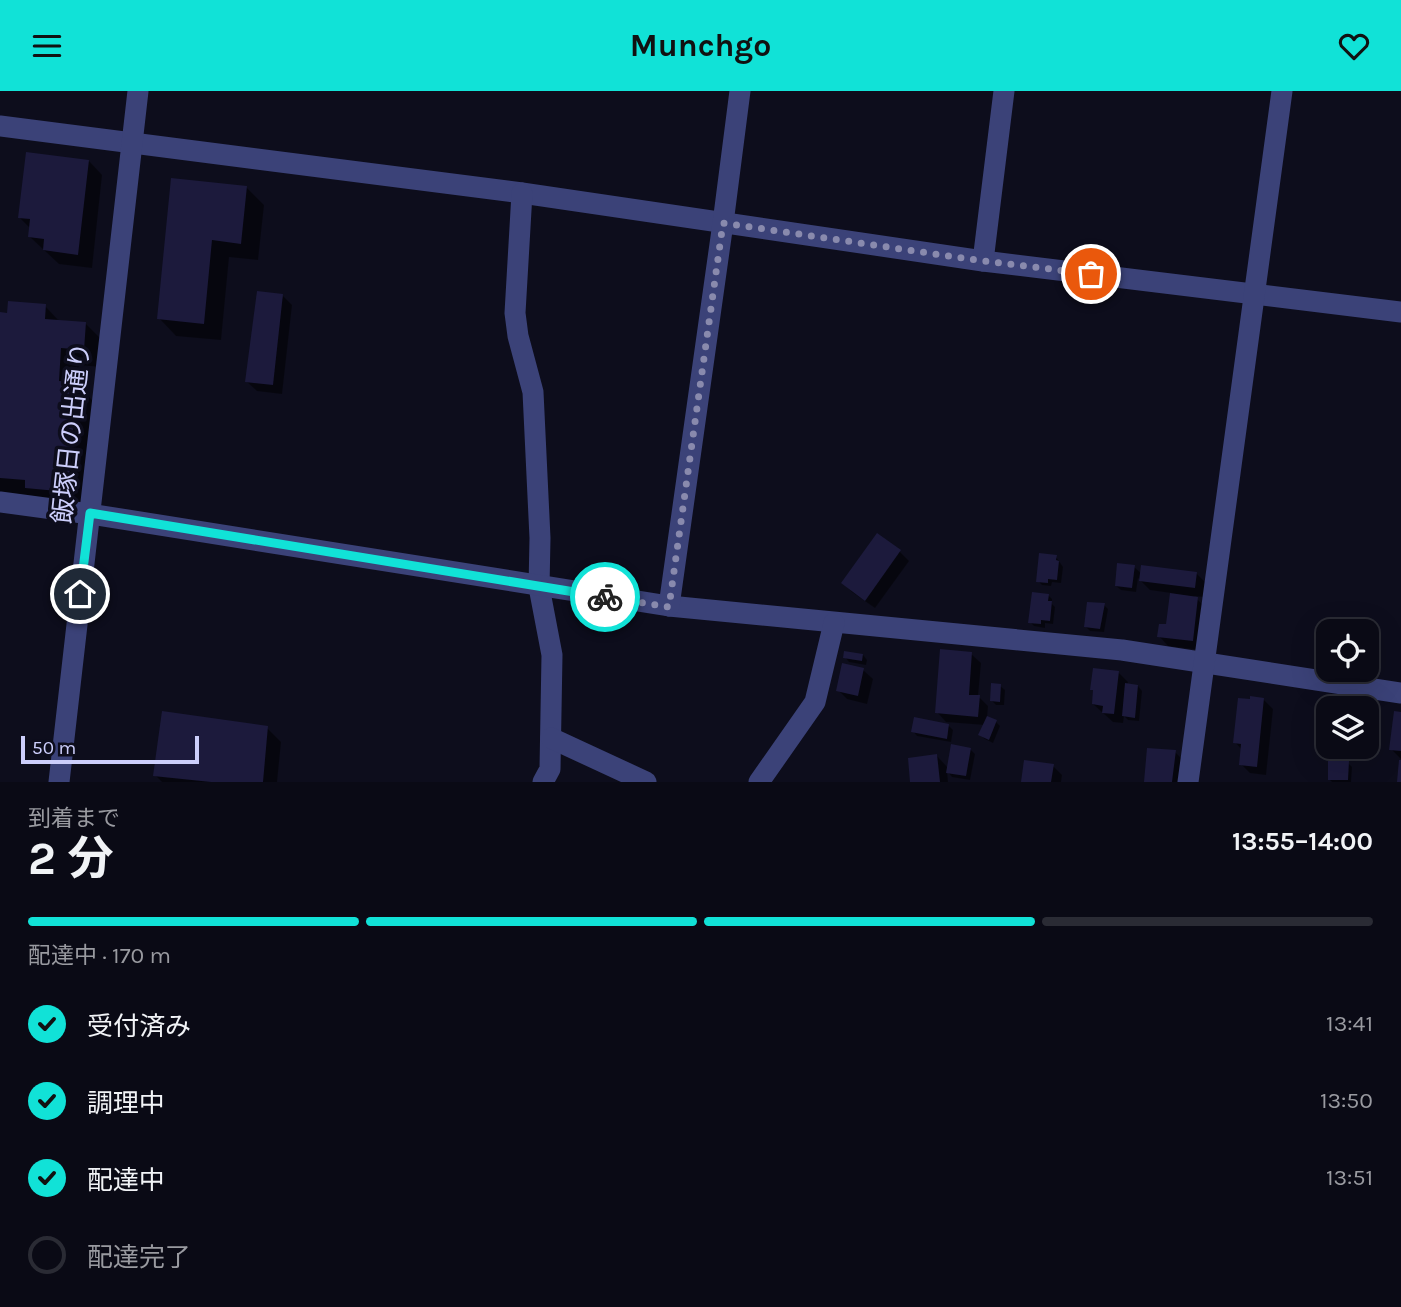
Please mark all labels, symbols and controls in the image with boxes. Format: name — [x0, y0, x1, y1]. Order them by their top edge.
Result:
icon: menu — [28, 27, 66, 65]
text: Munchgo — [630, 27, 771, 64]
icon: heart — [1335, 27, 1373, 65]
pin — [1061, 244, 1121, 304]
icon: bag — [1072, 255, 1110, 293]
street label: 飯塚日の出通り — [47, 341, 96, 525]
courier — [570, 562, 640, 632]
pin — [50, 564, 110, 624]
icon: home — [61, 575, 99, 613]
icon: bike — [586, 578, 624, 616]
map controls — [1316, 619, 1379, 759]
button: locate — [1316, 619, 1379, 682]
button: layers — [1316, 696, 1379, 759]
scale bar — [21, 733, 200, 765]
text: 50 m — [32, 737, 76, 759]
text: 到着まで — [28, 805, 120, 832]
text: 13:55–14:00 — [1232, 826, 1373, 857]
text: 2 分 — [28, 832, 113, 886]
text: 配達中 · 170 m — [28, 942, 171, 969]
icon: check — [28, 1005, 66, 1043]
text: 13:41 — [1326, 1010, 1373, 1037]
text: 受付済み — [87, 1011, 191, 1042]
icon: check — [28, 1082, 66, 1120]
text: 13:50 — [1320, 1087, 1373, 1114]
text: 調理中 — [87, 1088, 165, 1119]
icon: check — [28, 1159, 66, 1197]
text: 13:51 — [1326, 1164, 1373, 1191]
text: 配達中 — [87, 1165, 165, 1196]
text: 配達完了 — [87, 1242, 191, 1273]

